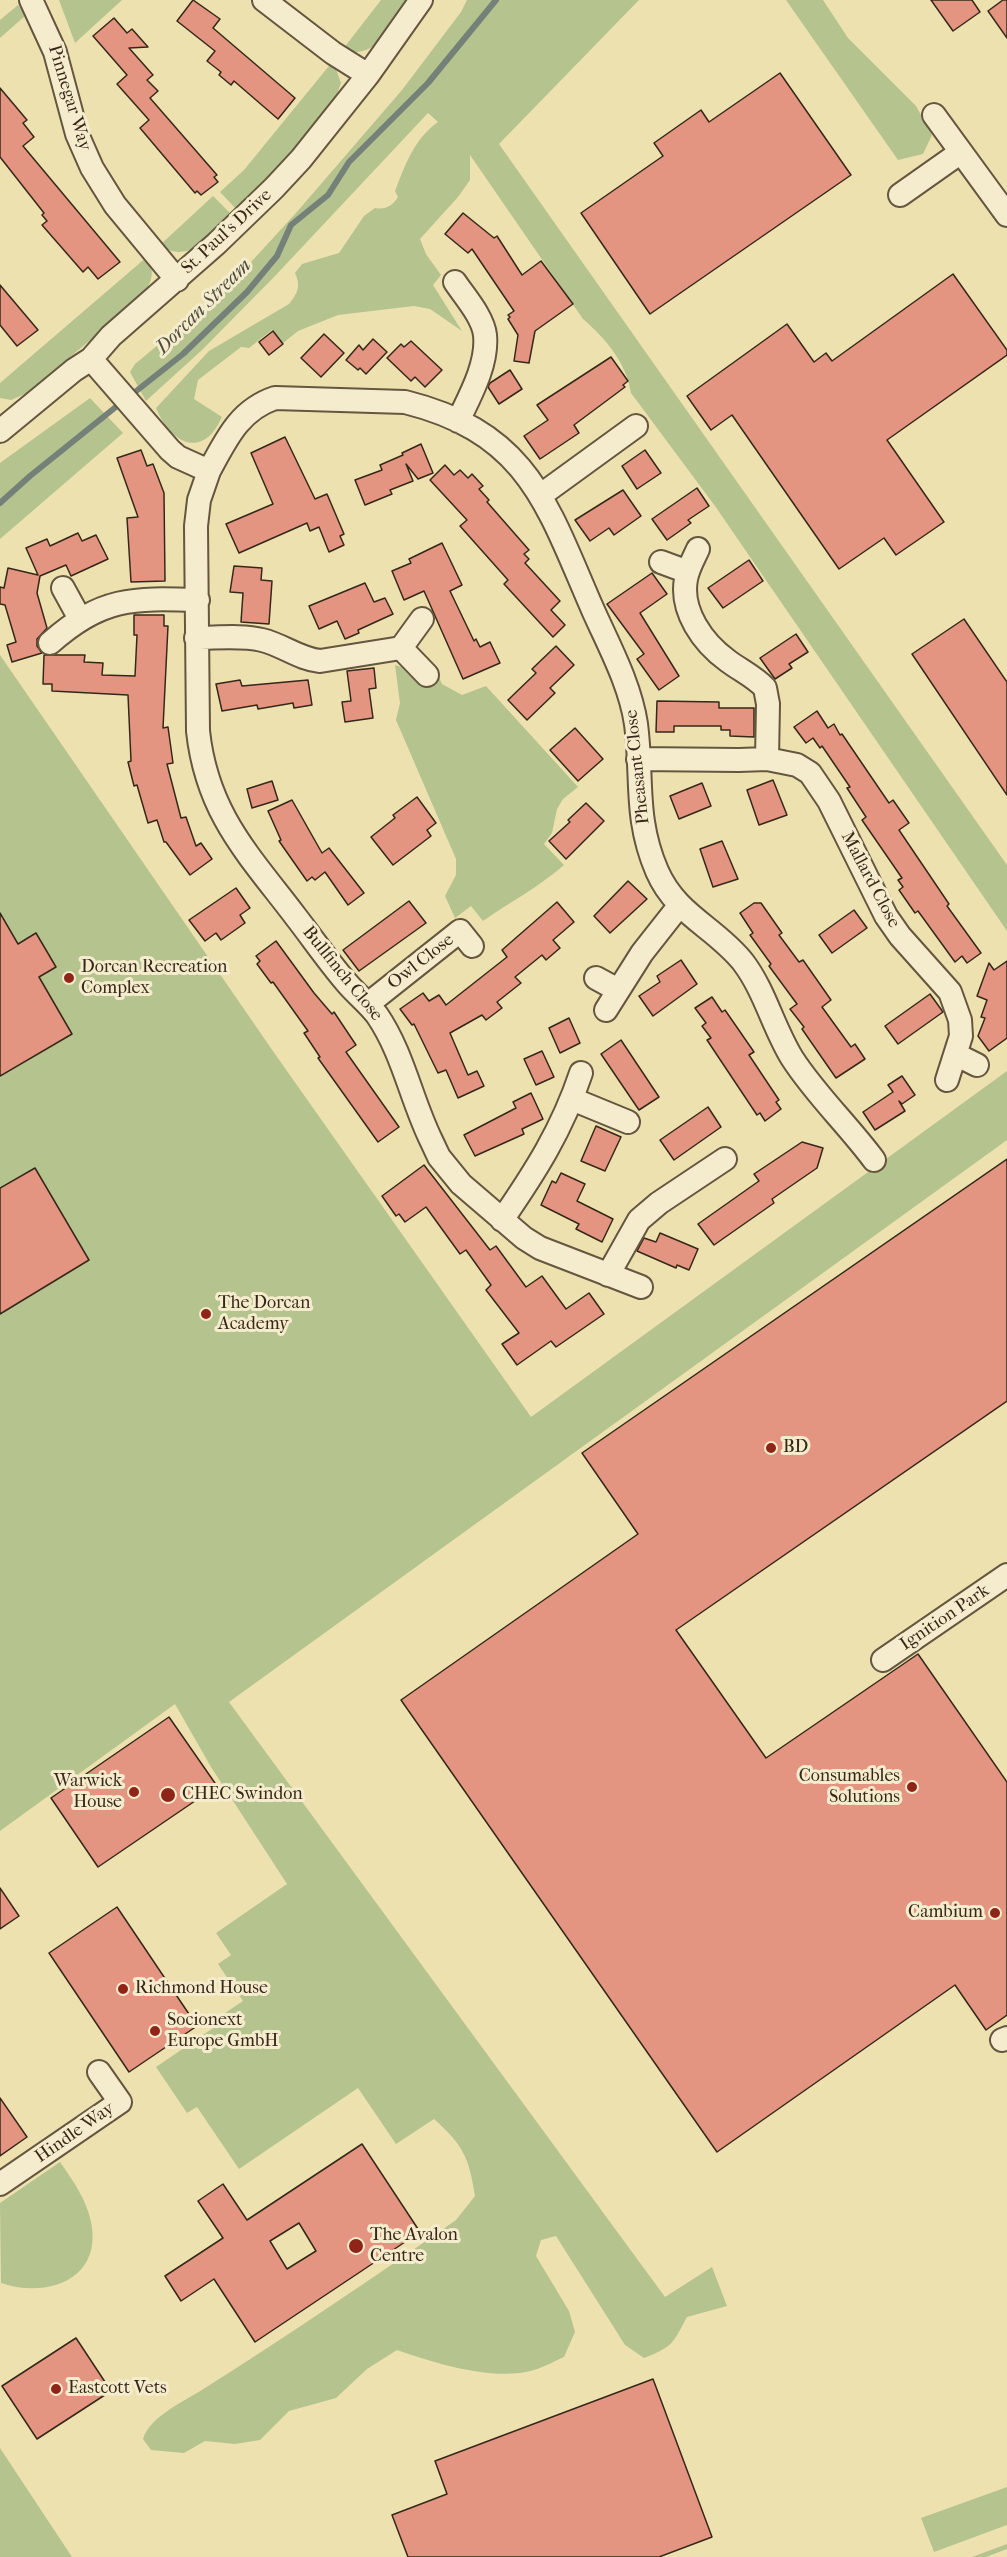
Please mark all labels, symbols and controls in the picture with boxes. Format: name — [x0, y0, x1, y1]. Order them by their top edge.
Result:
street label: Pinnegar Way — [43, 43, 95, 153]
street label: St. Paul's Drive — [177, 185, 277, 279]
water label: Dorcan Stream — [151, 254, 257, 360]
street label: Pheasant Close — [621, 709, 655, 825]
street label: Mallard Close — [836, 828, 904, 932]
street label: Bullfinch Close — [297, 922, 387, 1026]
street label: Owl Close — [384, 929, 458, 995]
place label: Dorcan Recreation Complex — [81, 957, 227, 1000]
marker: Dorcan Recreation Complex — [62, 971, 76, 985]
place label: The Dorcan Academy — [218, 1293, 310, 1336]
marker: The Dorcan Academy — [199, 1307, 213, 1321]
place label: BD — [783, 1437, 808, 1459]
marker: BD — [764, 1441, 778, 1455]
street label: Ignition Park — [896, 1580, 994, 1656]
place label: Consumables Solutions — [799, 1766, 900, 1808]
place label: Warwick House — [54, 1771, 122, 1814]
marker: Consumables Solutions — [905, 1780, 919, 1794]
place label: CHEC Swindon — [182, 1784, 303, 1806]
marker: Warwick House — [127, 1785, 141, 1799]
marker: CHEC Swindon — [159, 1786, 177, 1804]
place label: Cambium — [908, 1902, 983, 1924]
marker: Cambium — [988, 1906, 1002, 1920]
place label: Richmond House — [135, 1978, 268, 2000]
marker: Richmond House — [116, 1982, 130, 1996]
place label: Socionext Europe GmbH — [167, 2010, 278, 2052]
marker: Socionext Europe GmbH — [148, 2024, 162, 2038]
street label: Hindle Way — [31, 2098, 119, 2168]
place label: The Avalon Centre — [370, 2225, 458, 2268]
marker: The Avalon Centre — [347, 2237, 365, 2255]
place label: Eastcott Vets — [68, 2378, 167, 2400]
marker: Eastcott Vets — [49, 2382, 63, 2396]

